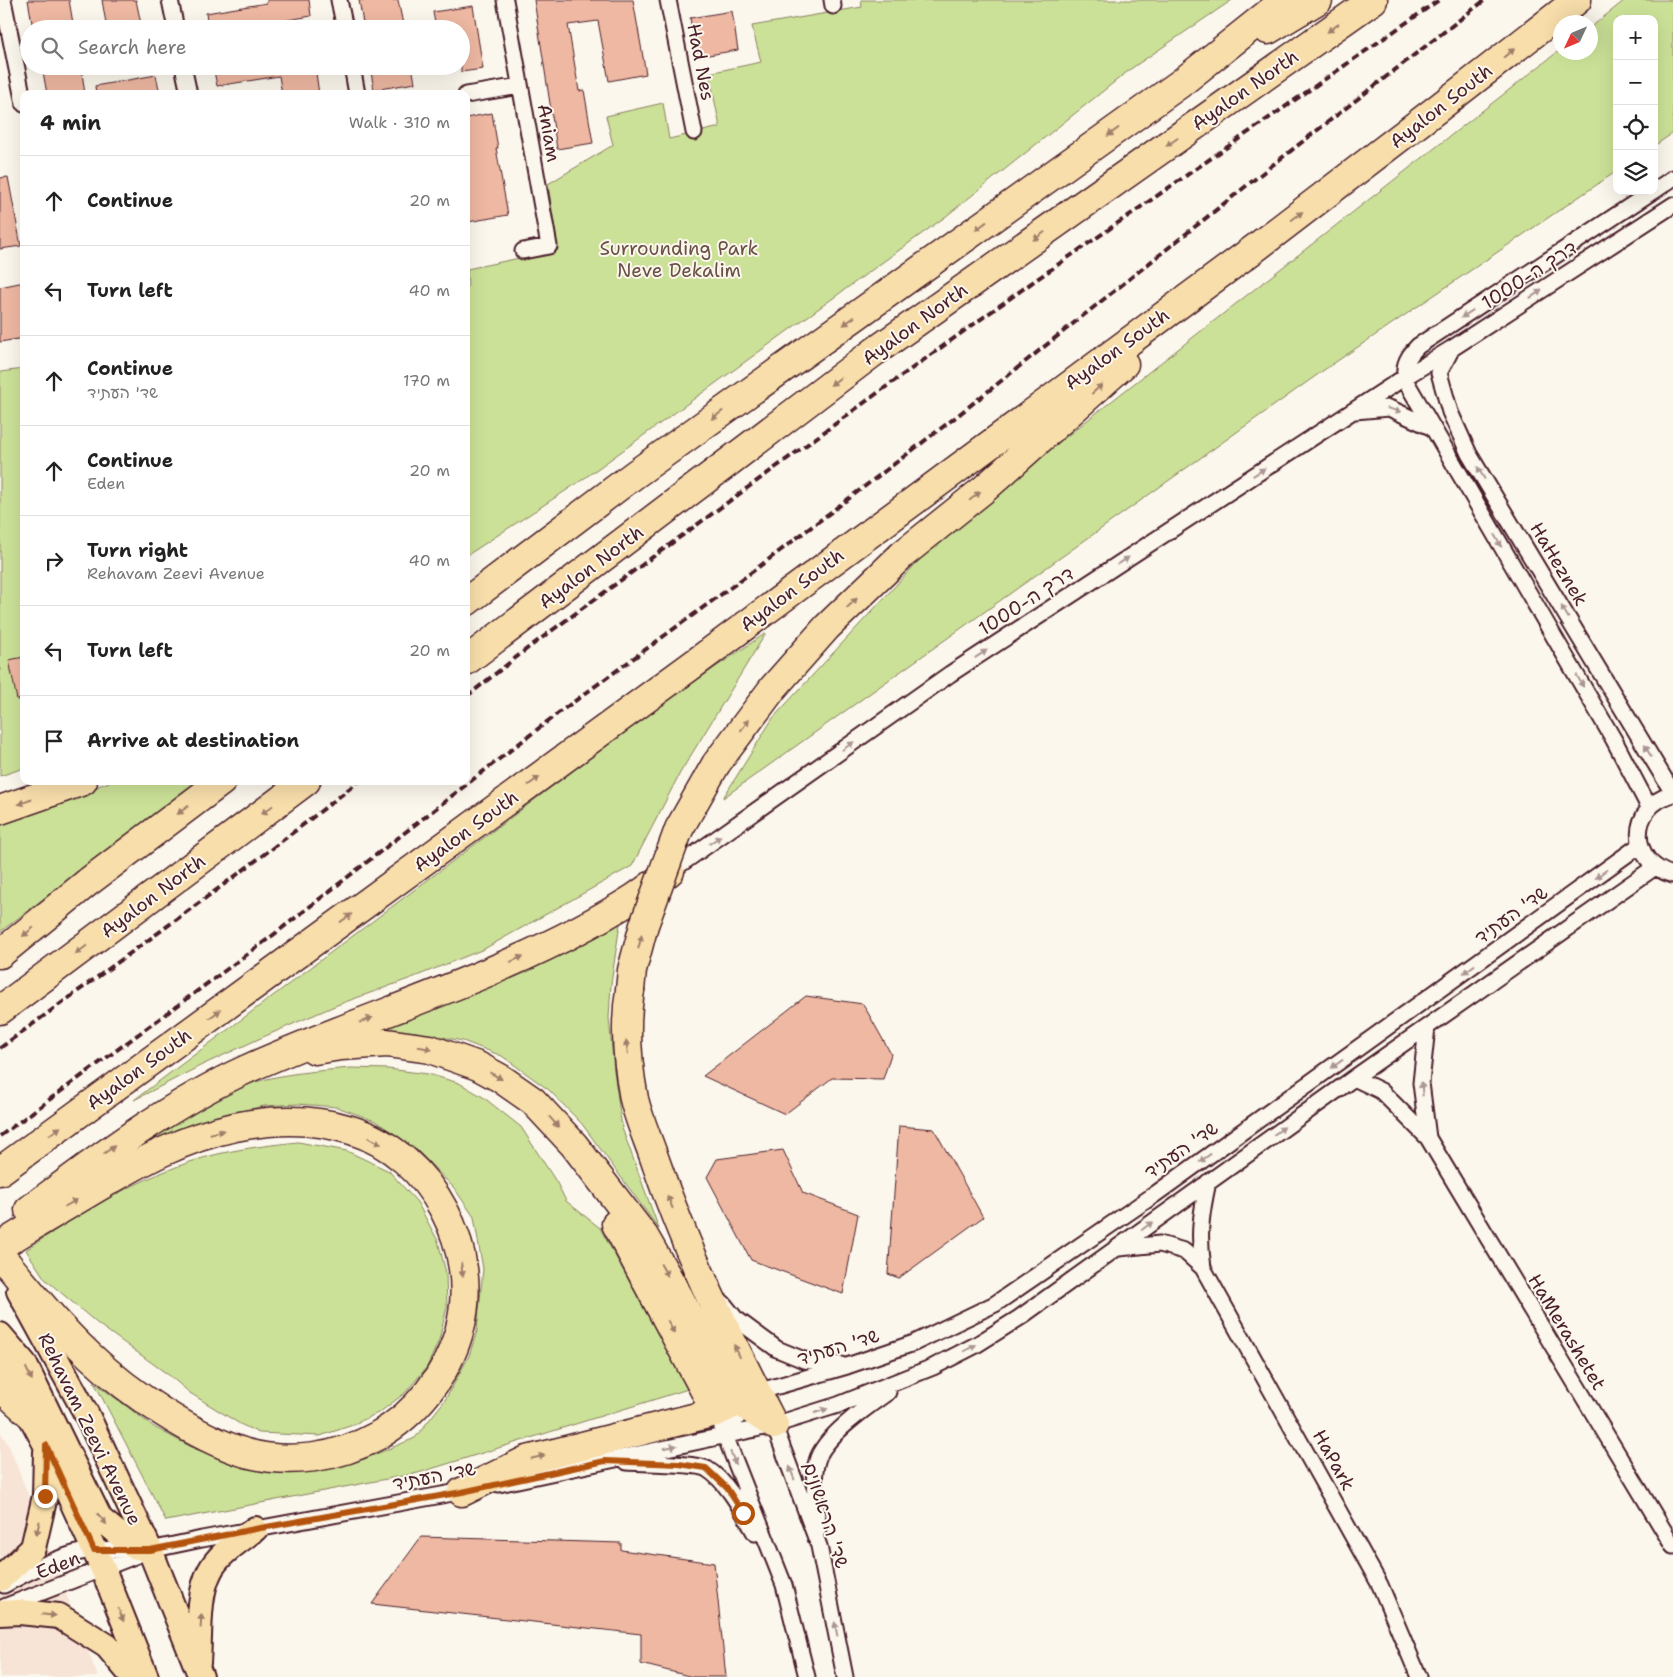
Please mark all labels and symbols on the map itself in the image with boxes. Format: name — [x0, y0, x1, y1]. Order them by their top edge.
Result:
north arrow — [1553, 15, 1598, 60]
street label: Had Nes — [681, 21, 721, 103]
one-way arrow — [1326, 23, 1340, 33]
street label: Ayalon North — [1187, 44, 1303, 136]
one-way arrow — [1502, 48, 1515, 59]
street label: Ayalon South — [1384, 58, 1498, 154]
street label: Aniam — [532, 102, 566, 164]
one-way arrow — [1106, 127, 1120, 137]
one-way arrow — [1165, 137, 1179, 147]
one-way arrow — [1290, 211, 1303, 222]
one-way arrow — [974, 221, 988, 231]
one-way arrow — [1032, 231, 1046, 241]
street label: דרך ה-1000 — [1477, 235, 1581, 315]
park label: Surrounding Park Neve Dekalim — [600, 236, 758, 283]
street label: Ayalon North — [857, 277, 973, 371]
one-way arrow — [1530, 289, 1543, 298]
street label: Ayalon South — [1060, 302, 1174, 396]
one-way arrow — [1460, 309, 1473, 318]
one-way arrow — [842, 316, 856, 326]
one-way arrow — [829, 376, 843, 386]
one-way arrow — [1090, 383, 1103, 394]
one-way arrow — [1387, 407, 1402, 415]
one-way arrow — [710, 410, 723, 420]
one-way arrow — [1476, 466, 1485, 479]
one-way arrow — [1252, 468, 1265, 477]
one-way arrow — [968, 490, 981, 501]
street label: HaHeznek — [1524, 518, 1594, 611]
street label: Ayalon North — [533, 519, 649, 615]
one-way arrow — [1494, 533, 1502, 548]
street label: Ayalon South — [735, 543, 849, 637]
one-way arrow — [1116, 557, 1129, 566]
street label: דרך ה-1000 — [974, 561, 1078, 641]
one-way arrow — [846, 597, 858, 609]
one-way arrow — [1560, 605, 1569, 618]
one-way arrow — [975, 649, 988, 658]
one-way arrow — [1575, 675, 1584, 688]
one-way arrow — [740, 719, 751, 732]
one-way arrow — [841, 741, 854, 751]
one-way arrow — [1644, 744, 1653, 757]
one-way arrow — [527, 776, 541, 786]
street label: Ayalon South — [409, 784, 523, 878]
one-way arrow — [17, 798, 32, 806]
one-way arrow — [177, 805, 190, 816]
one-way arrow — [261, 805, 274, 816]
one-way arrow — [708, 835, 721, 845]
street label: Ayalon North — [95, 848, 211, 944]
one-way arrow — [1595, 869, 1608, 880]
street label: שד' העתיד — [1469, 880, 1553, 950]
one-way arrow — [339, 913, 353, 923]
one-way arrow — [21, 926, 34, 937]
one-way arrow — [636, 935, 644, 950]
one-way arrow — [74, 945, 88, 955]
one-way arrow — [510, 954, 524, 962]
one-way arrow — [1462, 964, 1476, 974]
one-way arrow — [208, 1009, 222, 1019]
one-way arrow — [359, 1015, 373, 1023]
street label: Ayalon South — [82, 1022, 196, 1116]
one-way arrow — [623, 1038, 631, 1054]
one-way arrow — [417, 1044, 432, 1052]
one-way arrow — [1330, 1059, 1344, 1069]
one-way arrow — [489, 1072, 504, 1080]
one-way arrow — [1418, 1081, 1426, 1097]
street label: שד' העתיד — [1139, 1115, 1223, 1185]
one-way arrow — [548, 1116, 560, 1128]
one-way arrow — [48, 1126, 62, 1136]
one-way arrow — [1272, 1126, 1286, 1136]
one-way arrow — [209, 1127, 224, 1135]
one-way arrow — [368, 1137, 382, 1145]
one-way arrow — [102, 1146, 116, 1155]
one-way arrow — [1198, 1153, 1212, 1163]
one-way arrow — [666, 1195, 674, 1210]
one-way arrow — [65, 1198, 78, 1207]
one-way arrow — [1141, 1221, 1154, 1231]
one-way arrow — [458, 1262, 466, 1278]
one-way arrow — [659, 1263, 668, 1276]
street label: HaMerashetet — [1522, 1269, 1612, 1395]
one-way arrow — [667, 1320, 676, 1334]
street label: שד' העתיד — [794, 1323, 882, 1371]
street label: Rehavam Zeevi Avenue — [32, 1329, 148, 1529]
one-way arrow — [733, 1343, 741, 1358]
one-way arrow — [963, 1344, 978, 1352]
one-way arrow — [25, 1367, 33, 1381]
one-way arrow — [813, 1407, 828, 1414]
street label: HaPark — [1307, 1425, 1361, 1495]
one-way arrow — [662, 1443, 677, 1451]
one-way arrow — [729, 1451, 737, 1466]
one-way arrow — [531, 1453, 546, 1461]
street label: שד' העתיד — [390, 1456, 478, 1496]
street label: שד' הראשונים — [797, 1459, 855, 1571]
one-way arrow — [788, 1465, 796, 1480]
route end — [34, 1485, 57, 1508]
route start — [732, 1502, 755, 1525]
one-way arrow — [97, 1512, 108, 1525]
one-way arrow — [34, 1520, 42, 1535]
street label: Eden — [32, 1545, 84, 1585]
one-way arrow — [118, 1607, 126, 1622]
one-way arrow — [41, 1611, 57, 1619]
one-way arrow — [197, 1613, 205, 1629]
one-way arrow — [831, 1621, 839, 1637]

